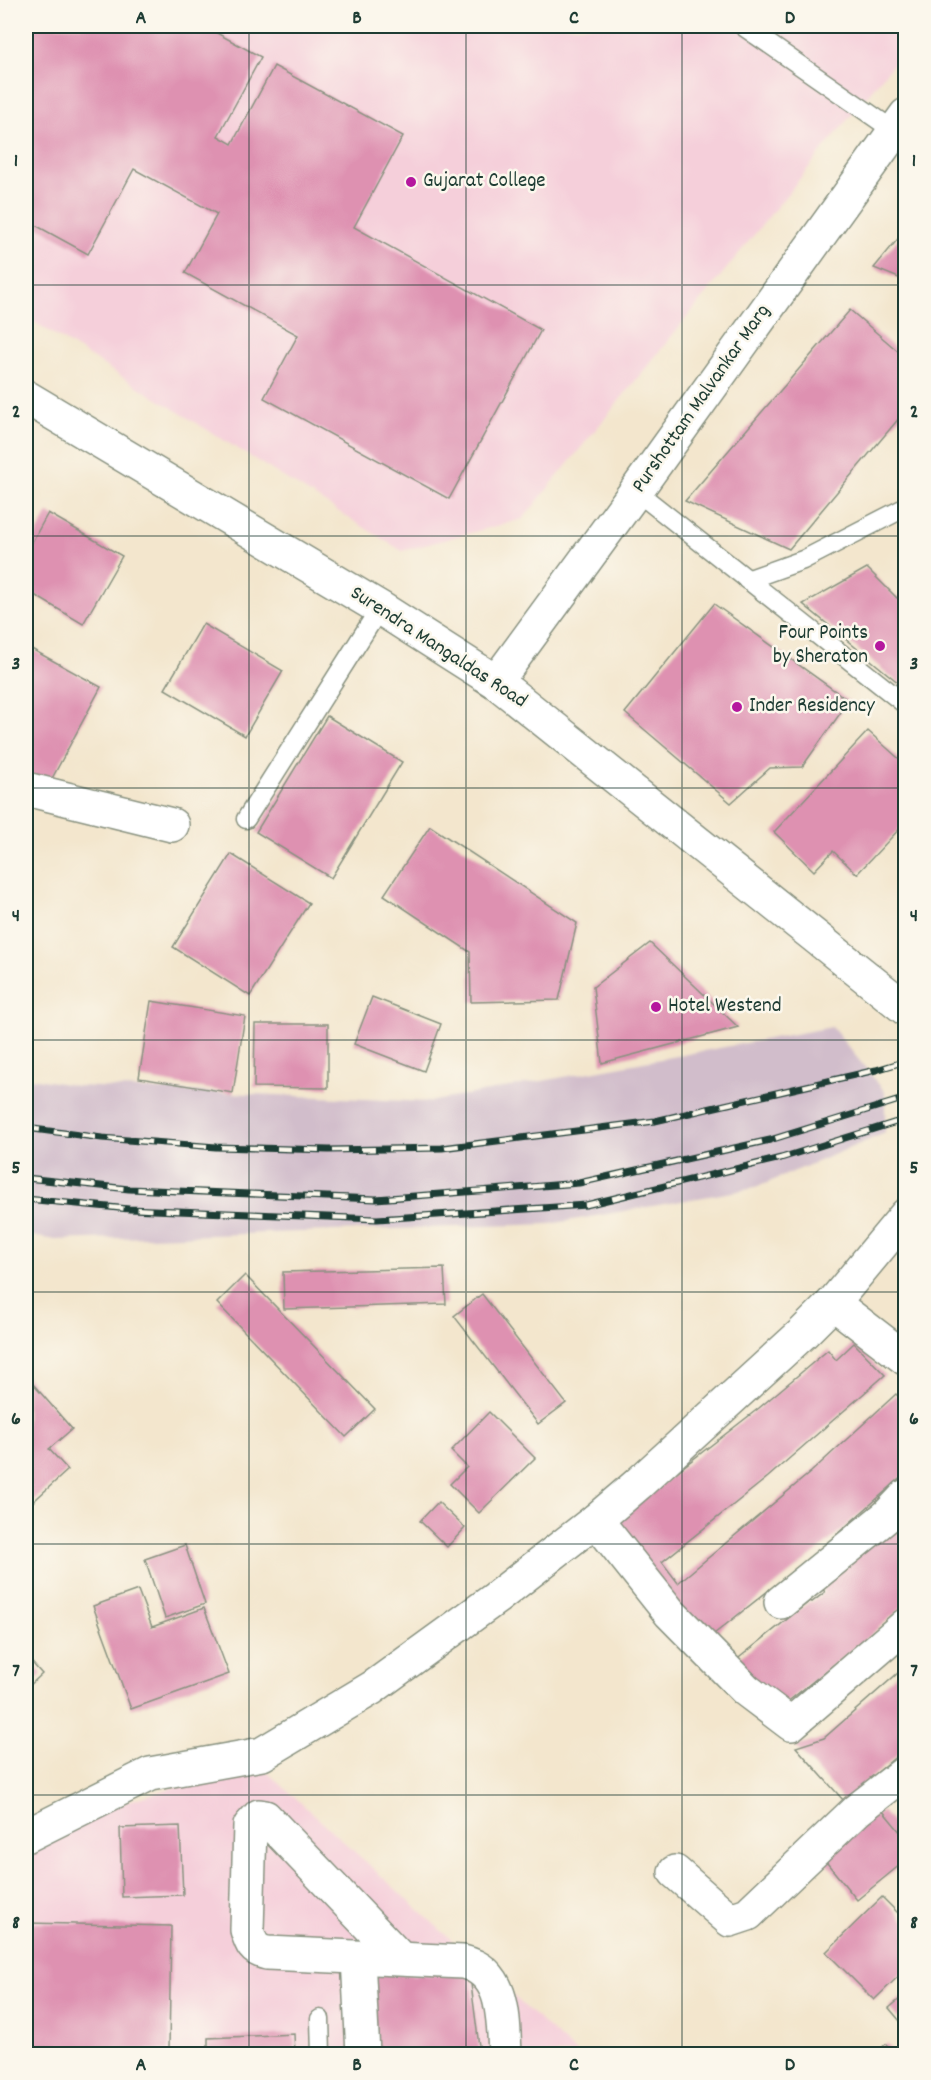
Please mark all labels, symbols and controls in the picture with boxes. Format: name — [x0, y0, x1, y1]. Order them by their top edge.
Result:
text: A — [136, 5, 147, 33]
text: B — [352, 5, 362, 33]
text: C — [569, 5, 579, 33]
text: D — [785, 5, 796, 33]
text: 1 — [14, 148, 18, 176]
text: 1 — [912, 148, 916, 176]
place label: Gujarat College — [423, 167, 546, 197]
marker: Gujarat College — [404, 175, 418, 189]
street label: Purshottam Malvankar Marg — [625, 298, 779, 500]
text: 2 — [12, 399, 20, 427]
text: 2 — [910, 399, 918, 427]
street label: Surendra Mangaldas Road — [343, 579, 533, 717]
place label: Four Points by Sheraton — [773, 619, 868, 673]
marker: Four Points by Sheraton — [873, 639, 887, 653]
text: 3 — [12, 651, 20, 679]
text: 3 — [910, 651, 918, 679]
place label: Inder Residency — [749, 692, 875, 722]
marker: Inder Residency — [730, 700, 744, 714]
text: 4 — [12, 903, 20, 931]
text: 4 — [910, 903, 918, 931]
place label: Hotel Westend — [668, 992, 782, 1022]
marker: Hotel Westend — [649, 1000, 663, 1014]
text: 5 — [11, 1155, 21, 1183]
text: 5 — [909, 1155, 919, 1183]
text: 6 — [11, 1406, 21, 1434]
text: 6 — [909, 1406, 919, 1434]
text: 7 — [12, 1658, 20, 1686]
text: 7 — [910, 1658, 918, 1686]
text: 8 — [12, 1910, 20, 1938]
text: 8 — [910, 1910, 918, 1938]
text: A — [136, 2052, 147, 2080]
text: B — [352, 2052, 362, 2080]
text: C — [569, 2052, 579, 2080]
text: D — [785, 2052, 796, 2080]

